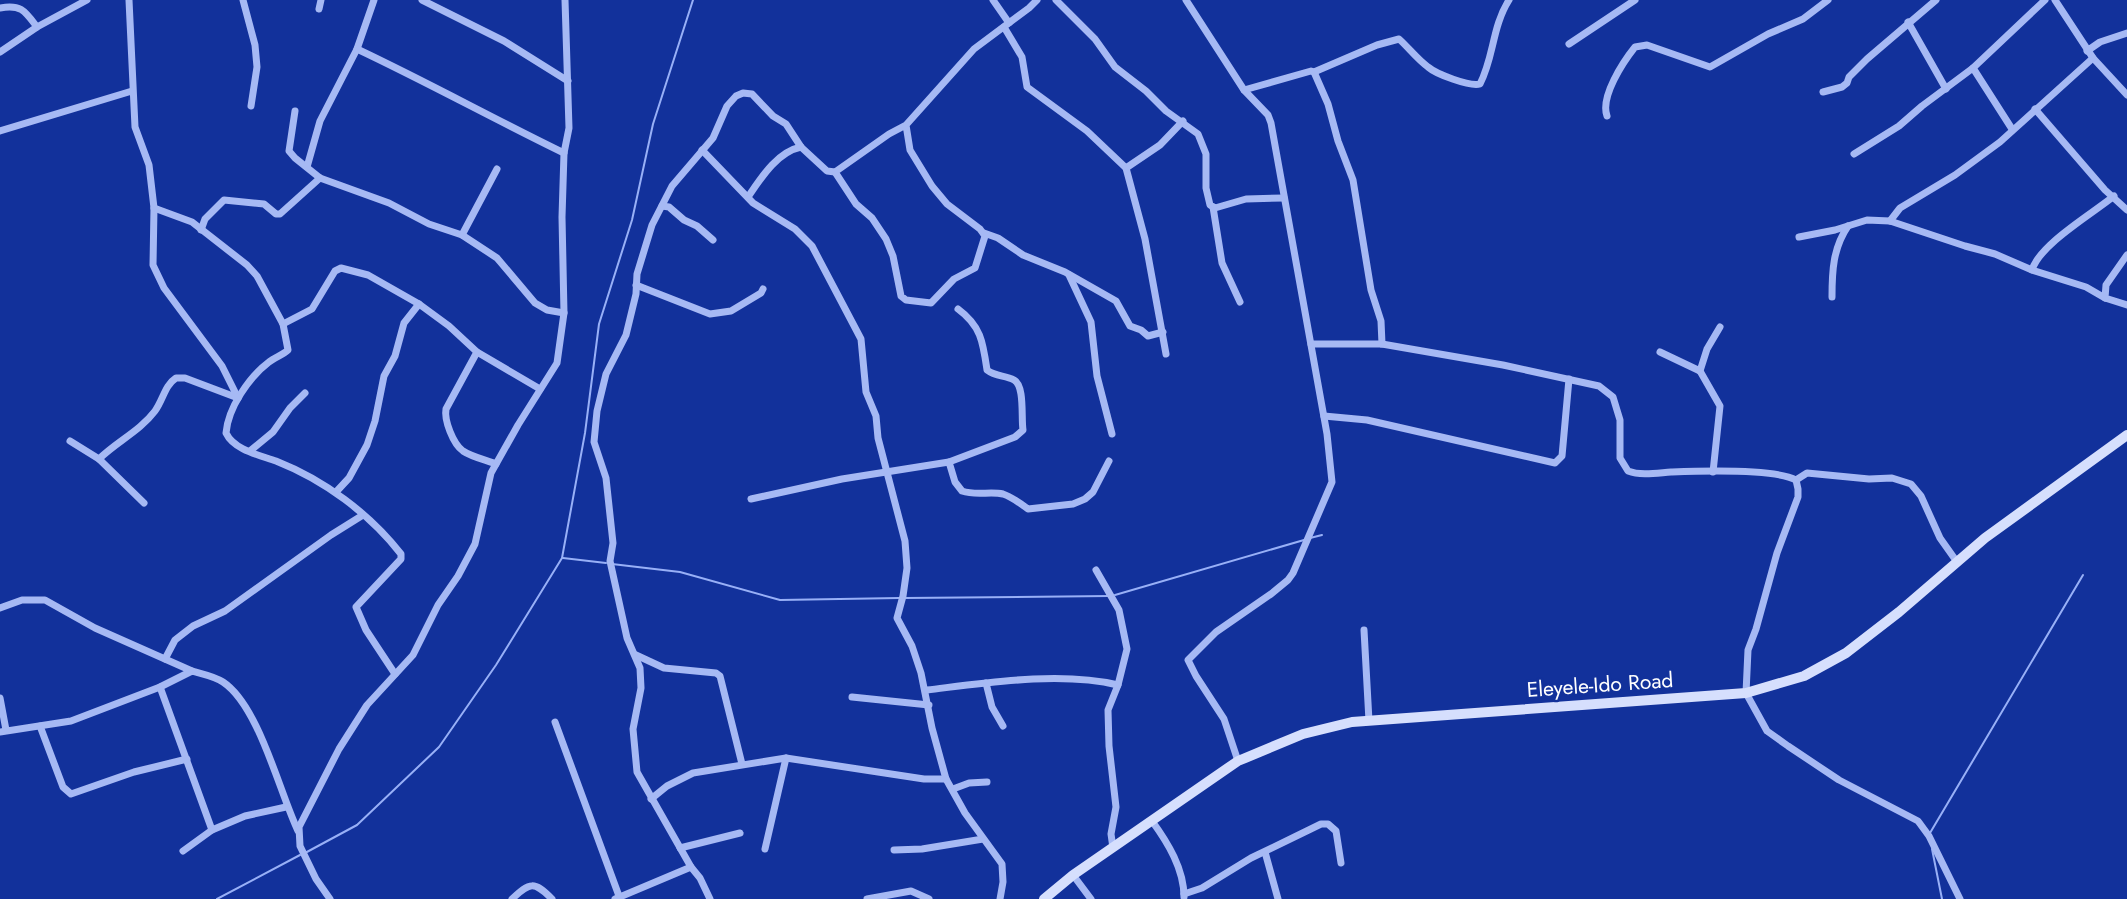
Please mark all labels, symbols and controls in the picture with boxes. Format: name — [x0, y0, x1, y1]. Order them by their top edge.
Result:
street label: Eleyele-Ido Road — [1526, 665, 1674, 705]

